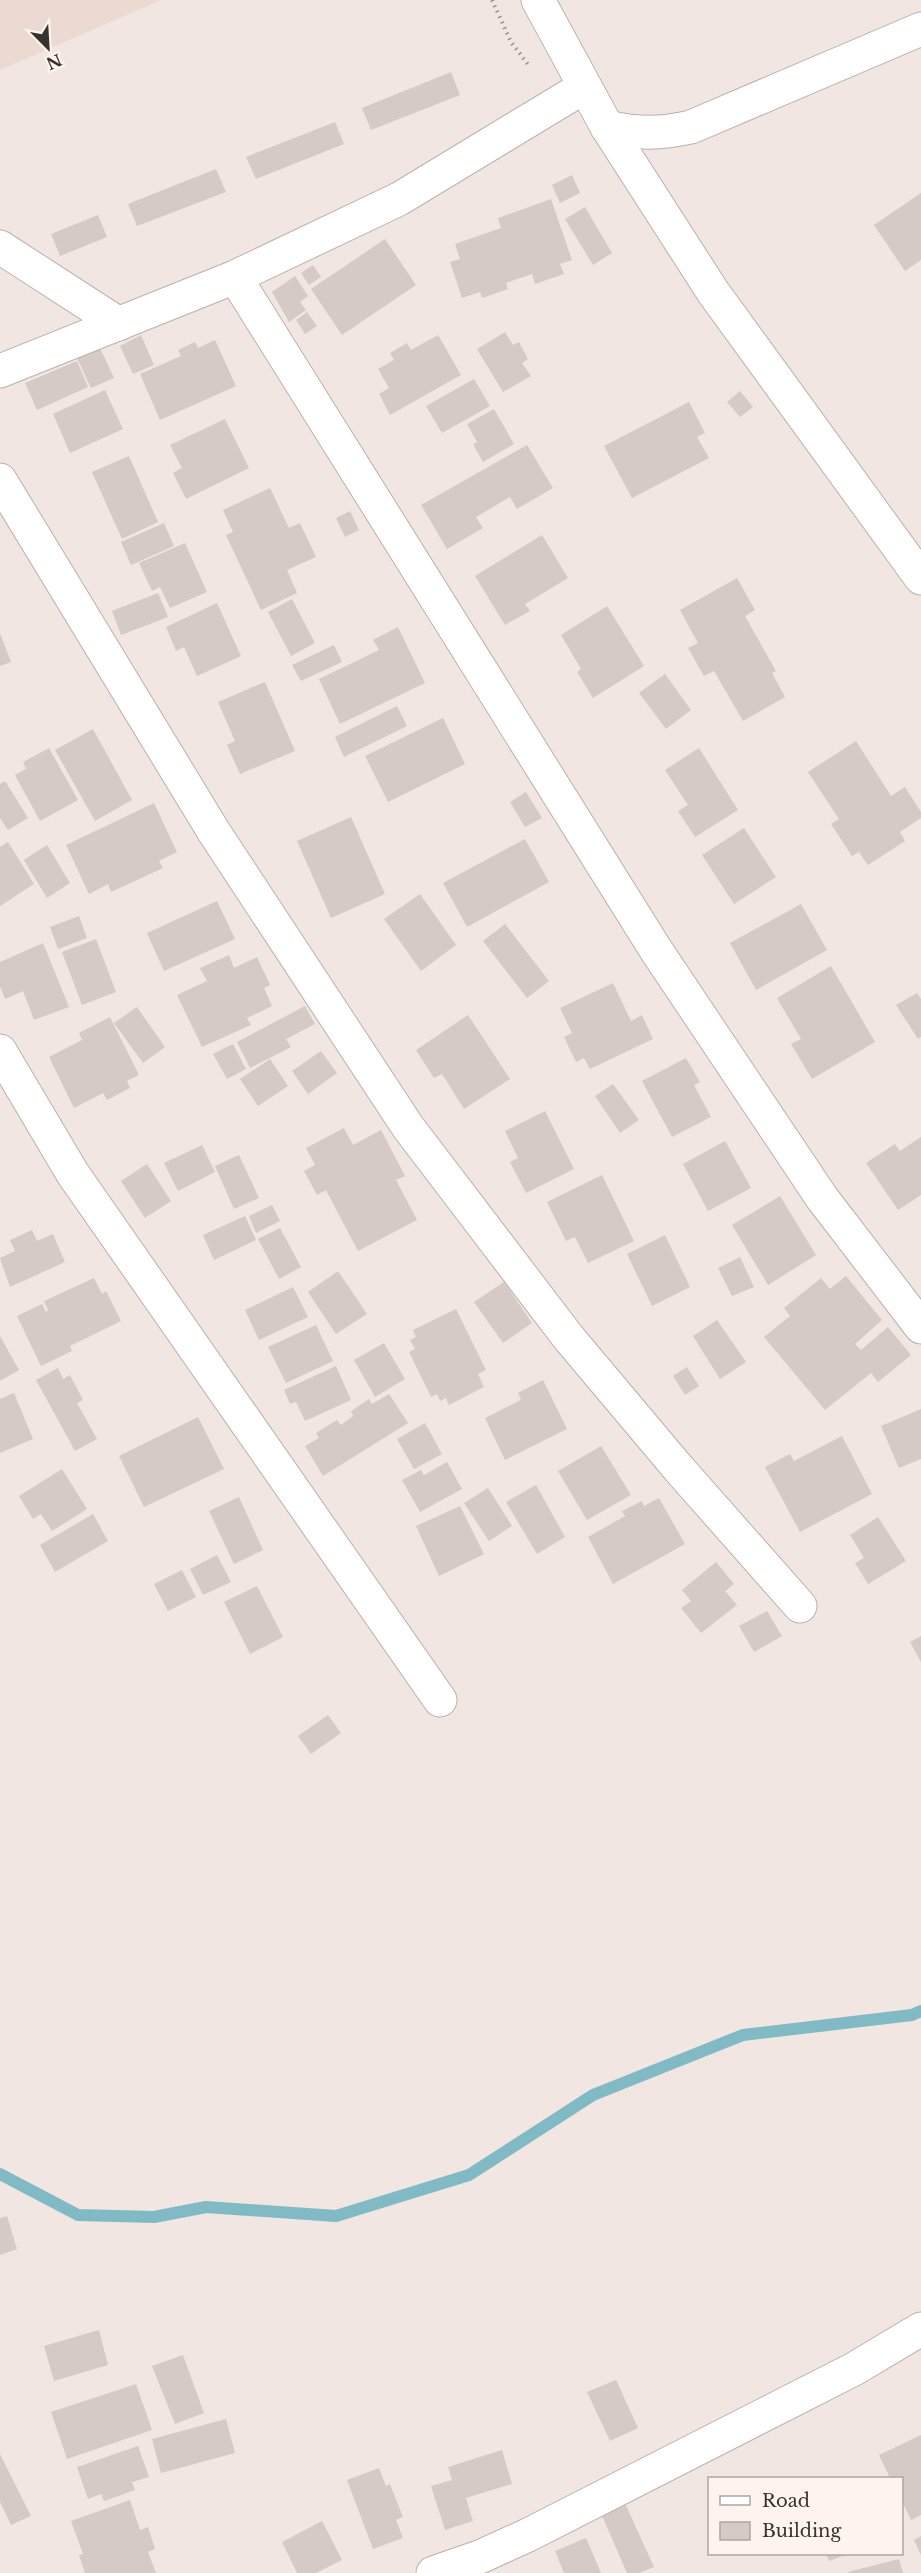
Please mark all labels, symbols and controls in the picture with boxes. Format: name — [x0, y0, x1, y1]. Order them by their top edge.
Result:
north arrow — [18, 18, 78, 78]
text: N — [43, 50, 65, 74]
legend — [708, 2477, 903, 2555]
text: Road — [762, 2490, 810, 2512]
text: Building — [762, 2520, 841, 2542]

